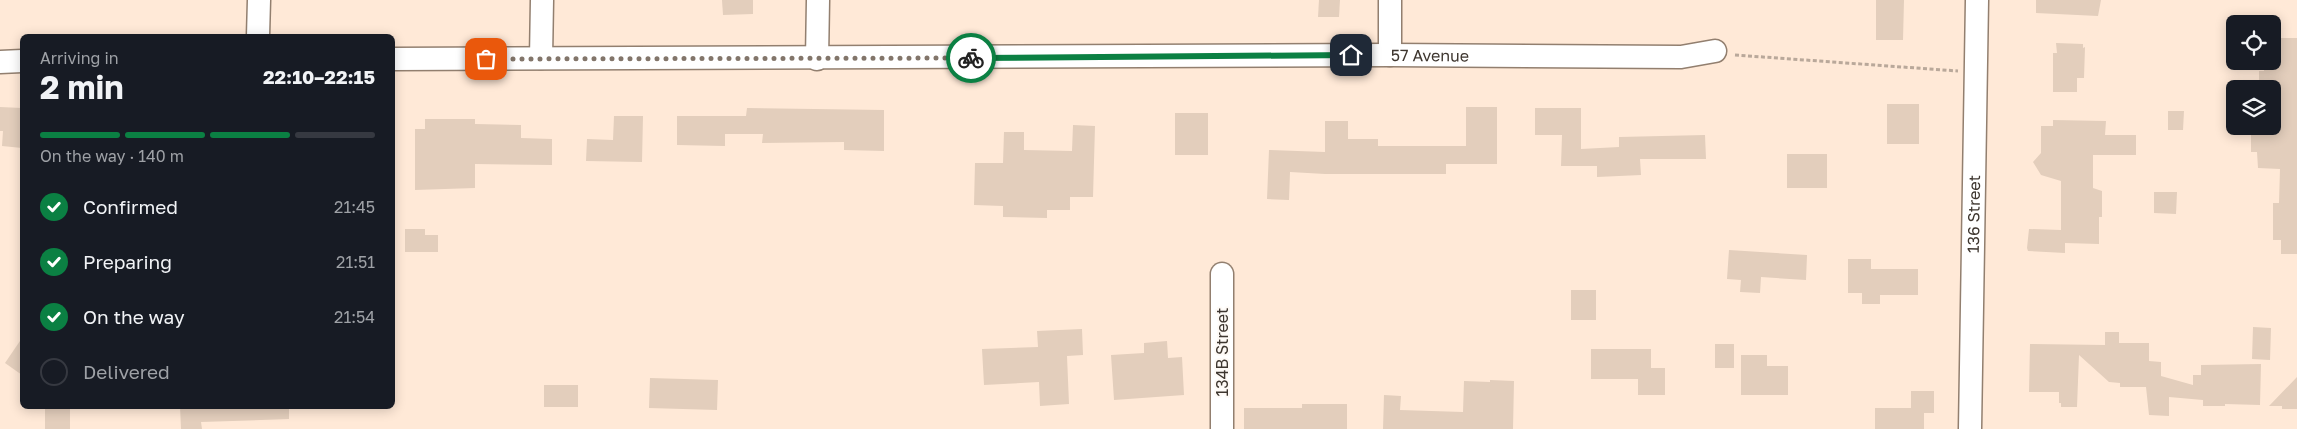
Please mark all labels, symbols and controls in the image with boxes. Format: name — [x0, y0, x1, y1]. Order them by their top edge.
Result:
map controls — [2226, 15, 2281, 135]
button: locate — [2226, 15, 2281, 70]
courier — [946, 33, 996, 83]
pin — [1330, 34, 1372, 76]
pin — [465, 38, 507, 80]
icon: home — [1337, 41, 1365, 69]
icon: bike — [957, 44, 985, 72]
icon: bag — [472, 45, 500, 73]
street label: 57 Avenue — [1391, 45, 1469, 66]
text: Arriving in — [40, 48, 119, 68]
text: 22:10–22:15 — [263, 65, 375, 88]
text: 2 min — [40, 68, 124, 106]
button: layers — [2226, 80, 2281, 135]
text: On the way · 140 m — [40, 146, 184, 166]
street label: 136 Street — [1963, 175, 1984, 253]
icon: check — [40, 193, 68, 221]
text: Confirmed — [83, 195, 178, 218]
text: 21:45 — [334, 197, 375, 217]
icon: check — [40, 248, 68, 276]
text: Preparing — [83, 250, 172, 273]
text: 21:51 — [336, 252, 375, 272]
icon: check — [40, 303, 68, 331]
text: On the way — [83, 305, 185, 328]
text: 21:54 — [334, 307, 375, 327]
street label: 134B Street — [1212, 308, 1232, 396]
text: Delivered — [83, 360, 170, 383]

